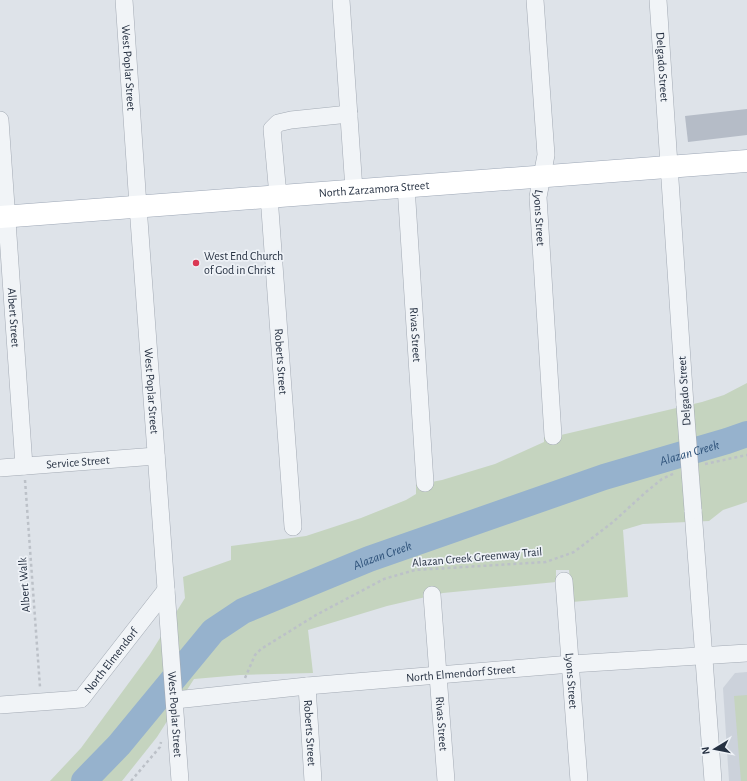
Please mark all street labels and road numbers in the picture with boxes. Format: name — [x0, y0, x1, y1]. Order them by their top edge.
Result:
street label: West Poplar Street — [120, 24, 138, 112]
street label: Delgado Street — [654, 32, 671, 102]
street label: North Zarzamora Street — [318, 179, 430, 199]
street label: Lyons Street — [531, 189, 547, 247]
street label: Albert Street — [6, 287, 22, 348]
street label: Rivas Street — [408, 307, 423, 363]
street label: Roberts Street — [273, 328, 289, 395]
street label: West Poplar Street — [142, 348, 161, 435]
street label: Delgado Street — [676, 356, 692, 426]
street label: Service Street — [46, 454, 110, 470]
street label: Alazan Creek Greenway Trail — [411, 545, 543, 570]
street label: Albert Walk — [16, 556, 32, 613]
street label: North Elmendorf — [82, 624, 141, 696]
street label: Lyons Street — [563, 652, 580, 709]
street label: North Elmendorf Street — [406, 663, 516, 684]
street label: West Poplar Street — [166, 671, 184, 758]
street label: Rivas Street — [434, 696, 450, 752]
street label: Roberts Street — [302, 699, 318, 767]

